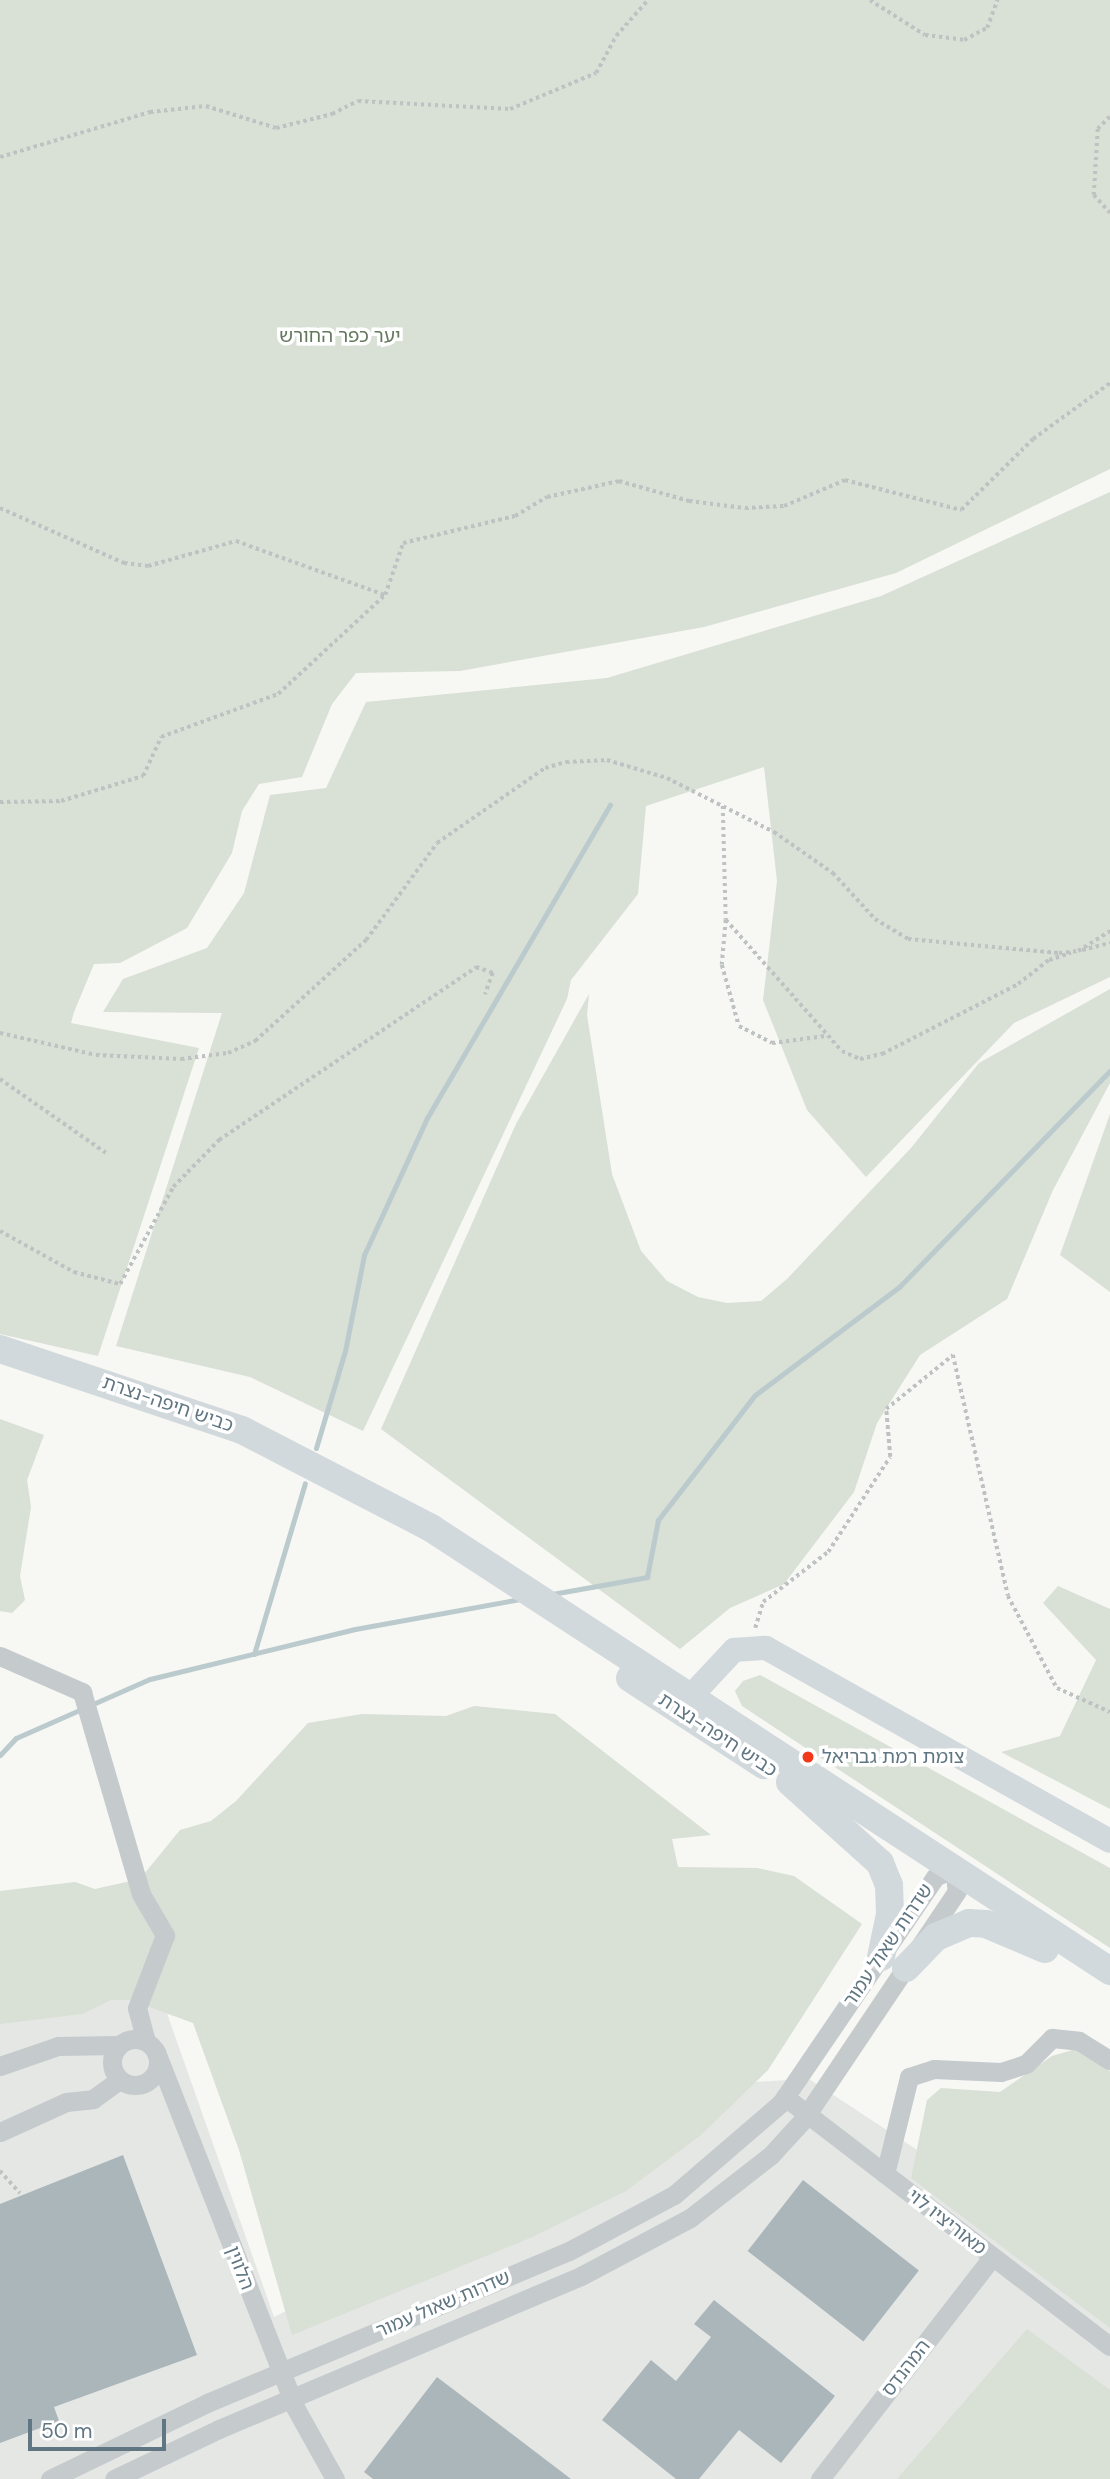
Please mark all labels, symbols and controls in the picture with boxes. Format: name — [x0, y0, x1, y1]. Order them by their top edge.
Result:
park label: יער כפר החורש — [279, 325, 401, 347]
street label: כביש חיפה-נצרת — [100, 1371, 236, 1437]
street label: כביש חיפה-נצרת — [654, 1688, 782, 1782]
place label: צומת רמת גבריאל — [822, 1746, 964, 1768]
marker: צומת רמת גבריאל — [800, 1749, 816, 1765]
street label: שדרות שאול עמור — [839, 1879, 937, 2011]
street label: מאוריציו לוי — [903, 2184, 991, 2260]
street label: הלווין — [221, 2243, 259, 2293]
street label: שדרות שאול עמור — [373, 2266, 513, 2342]
street label: המהנדס — [877, 2335, 935, 2401]
scale bar — [32, 2406, 170, 2450]
text: 50 m — [41, 2417, 92, 2445]

